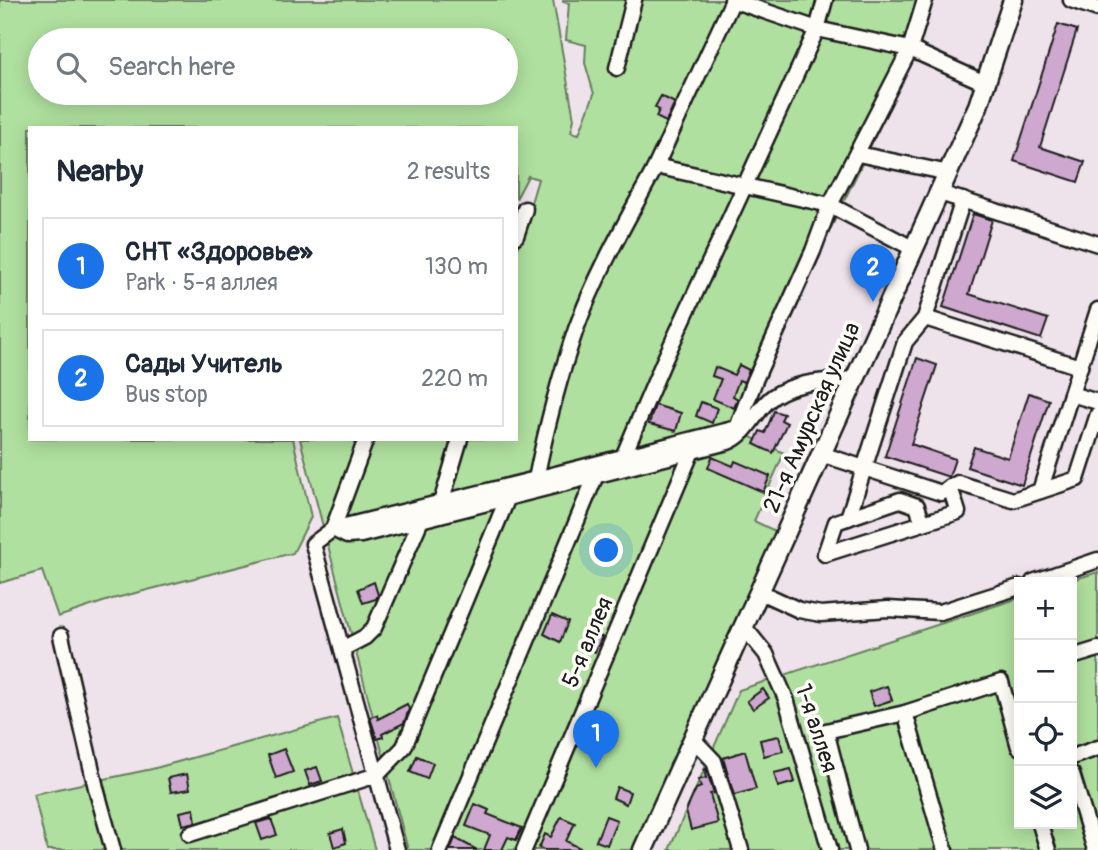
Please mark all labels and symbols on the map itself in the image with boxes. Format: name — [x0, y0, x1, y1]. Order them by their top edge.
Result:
pin: 2 — [850, 244, 896, 302]
street label: 21-я Амурская улица — [756, 317, 867, 517]
your location — [589, 533, 623, 567]
street label: 5-я аллея — [556, 593, 619, 692]
street label: 1-я аллея — [789, 680, 844, 776]
pin: 1 — [573, 710, 619, 768]

